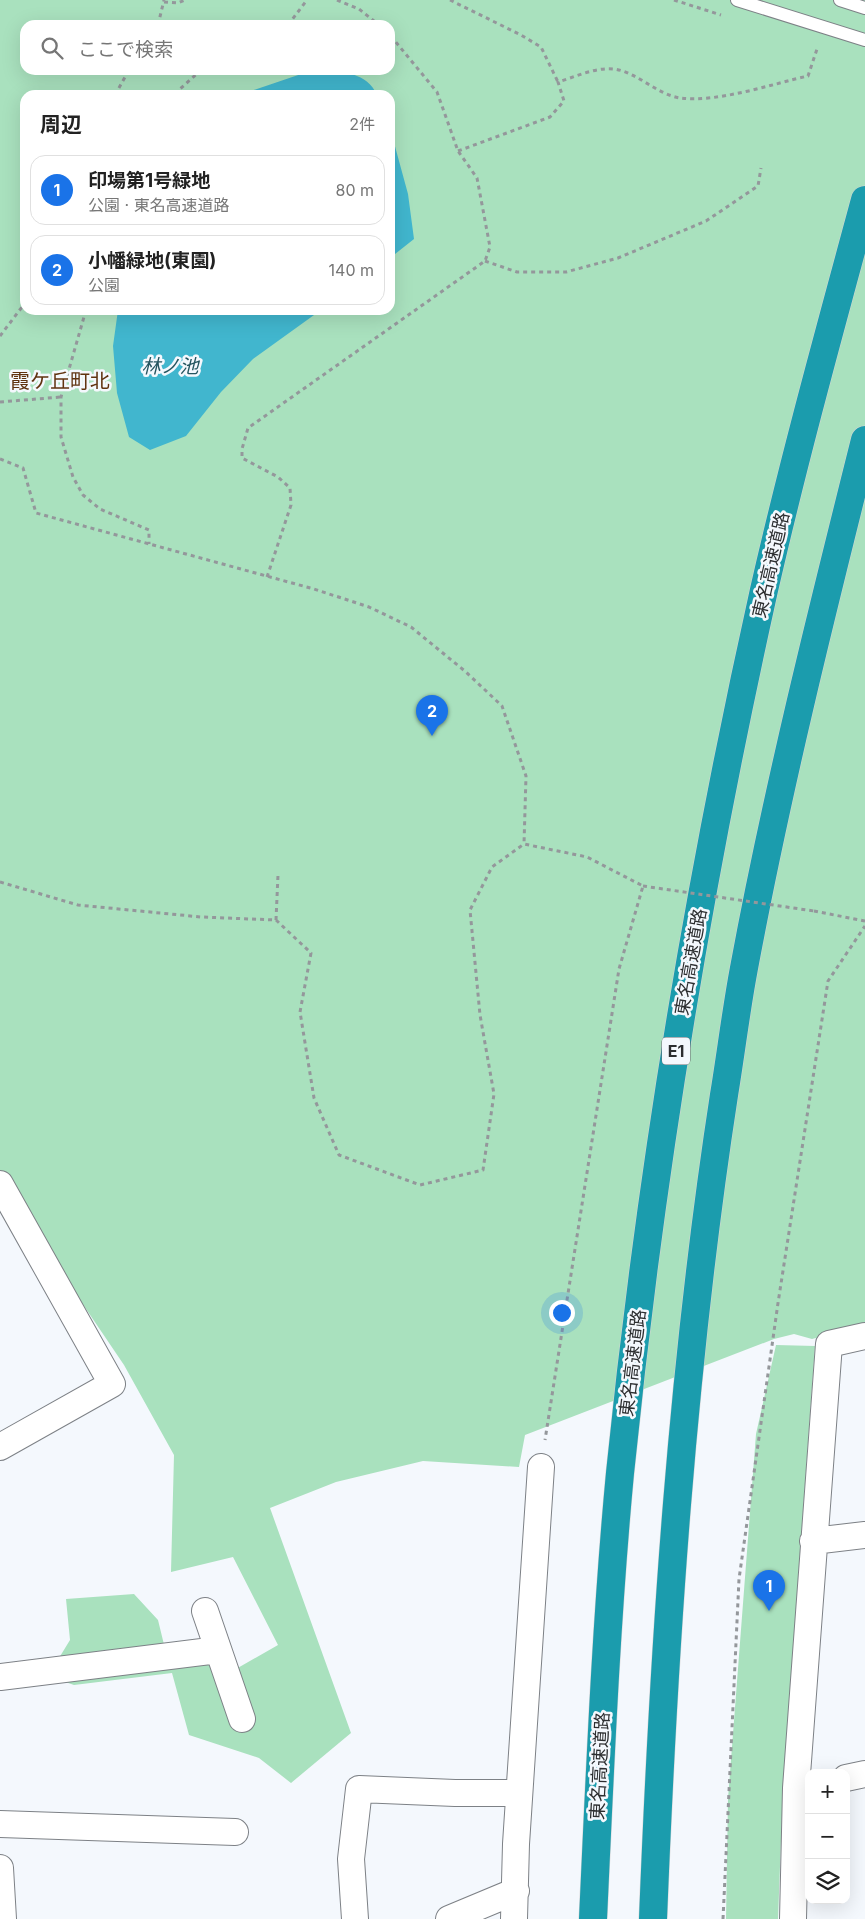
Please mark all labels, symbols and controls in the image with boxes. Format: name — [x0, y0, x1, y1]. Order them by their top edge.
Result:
search box — [20, 20, 395, 75]
icon: search — [38, 34, 66, 62]
text: ここで検索 — [78, 38, 173, 61]
text: 周辺 — [40, 112, 82, 137]
text: 2件 — [349, 114, 375, 134]
text: 印場第1号緑地 — [88, 169, 210, 192]
text: 1 — [54, 180, 60, 200]
text: 80 m — [335, 180, 374, 200]
text: 公園 · 東名高速道路 — [88, 195, 230, 215]
text: 小幡緑地(東園) — [88, 249, 216, 272]
text: 2 — [52, 260, 62, 280]
text: 140 m — [329, 260, 374, 280]
text: 公園 — [88, 275, 120, 295]
water label: 林ノ池 — [141, 355, 200, 378]
district label: 霞ケ丘町北 — [10, 369, 110, 393]
street label: 東名高速道路 — [748, 510, 793, 620]
pin: 2 — [416, 695, 448, 736]
street label: 東名高速道路 — [671, 907, 710, 1017]
road number: E1 — [662, 1038, 690, 1064]
your location — [549, 1300, 575, 1326]
street label: 東名高速道路 — [616, 1308, 650, 1418]
pin: 1 — [753, 1570, 785, 1611]
street label: 東名高速道路 — [586, 1711, 613, 1820]
map controls — [805, 1769, 850, 1904]
button: + — [805, 1769, 850, 1814]
button: − — [805, 1814, 850, 1859]
button: layers — [805, 1859, 850, 1904]

